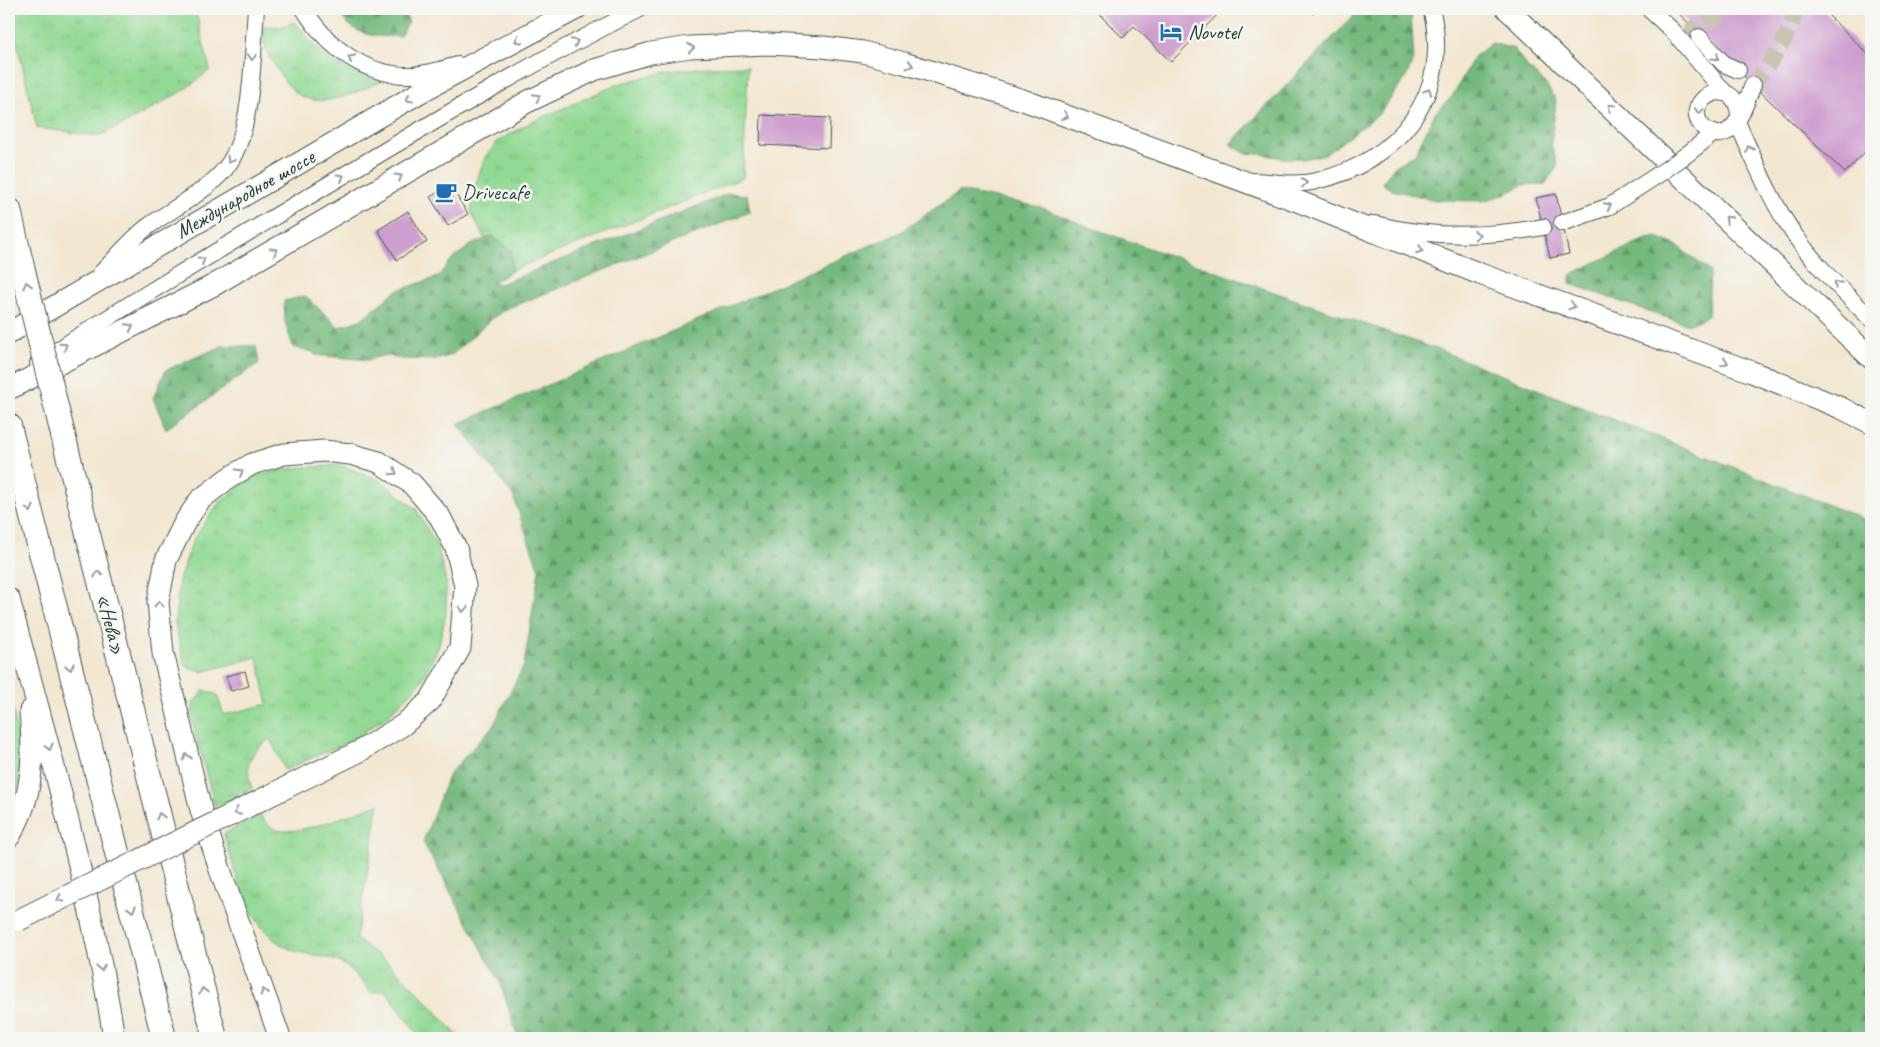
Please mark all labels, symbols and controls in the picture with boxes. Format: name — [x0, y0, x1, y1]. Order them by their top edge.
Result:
hotel icon: Novotel — [1158, 19, 1184, 45]
place label: Novotel — [1188, 19, 1243, 45]
one-way arrow — [514, 34, 523, 44]
one-way arrow — [569, 39, 578, 49]
one-way arrow — [687, 43, 695, 54]
one-way arrow — [1710, 51, 1719, 60]
one-way arrow — [247, 54, 258, 62]
one-way arrow — [347, 54, 356, 64]
one-way arrow — [906, 59, 914, 69]
one-way arrow — [1422, 87, 1433, 96]
one-way arrow — [405, 93, 414, 103]
one-way arrow — [532, 93, 541, 103]
one-way arrow — [1607, 104, 1616, 113]
one-way arrow — [1694, 108, 1705, 116]
one-way arrow — [1060, 110, 1068, 120]
street label: Международное шоссе — [171, 143, 320, 244]
one-way arrow — [1745, 145, 1755, 154]
one-way arrow — [227, 155, 237, 164]
one-way arrow — [336, 173, 345, 183]
one-way arrow — [394, 174, 403, 184]
one-way arrow — [1300, 178, 1308, 189]
cafe icon: Drivecafe — [433, 179, 459, 205]
place label: Drivecafe — [462, 179, 531, 205]
one-way arrow — [1602, 202, 1611, 212]
one-way arrow — [1725, 216, 1734, 225]
one-way arrow — [1473, 230, 1481, 241]
one-way arrow — [1415, 244, 1424, 254]
one-way arrow — [268, 247, 277, 257]
one-way arrow — [196, 257, 205, 267]
one-way arrow — [22, 281, 33, 290]
one-way arrow — [1834, 281, 1843, 290]
one-way arrow — [1567, 300, 1576, 310]
one-way arrow — [125, 323, 134, 333]
one-way arrow — [58, 343, 67, 352]
one-way arrow — [1720, 356, 1728, 366]
one-way arrow — [388, 466, 398, 475]
one-way arrow — [234, 468, 243, 478]
one-way arrow — [24, 505, 35, 514]
one-way arrow — [94, 570, 104, 578]
street label: «Нева» — [91, 591, 131, 657]
one-way arrow — [154, 600, 164, 608]
one-way arrow — [458, 606, 469, 614]
one-way arrow — [64, 662, 75, 671]
one-way arrow — [43, 742, 53, 750]
one-way arrow — [182, 752, 193, 761]
one-way arrow — [233, 806, 242, 816]
one-way arrow — [155, 812, 166, 821]
one-way arrow — [56, 893, 65, 904]
one-way arrow — [126, 904, 137, 913]
one-way arrow — [96, 964, 106, 973]
one-way arrow — [198, 986, 209, 995]
one-way arrow — [260, 988, 270, 997]

